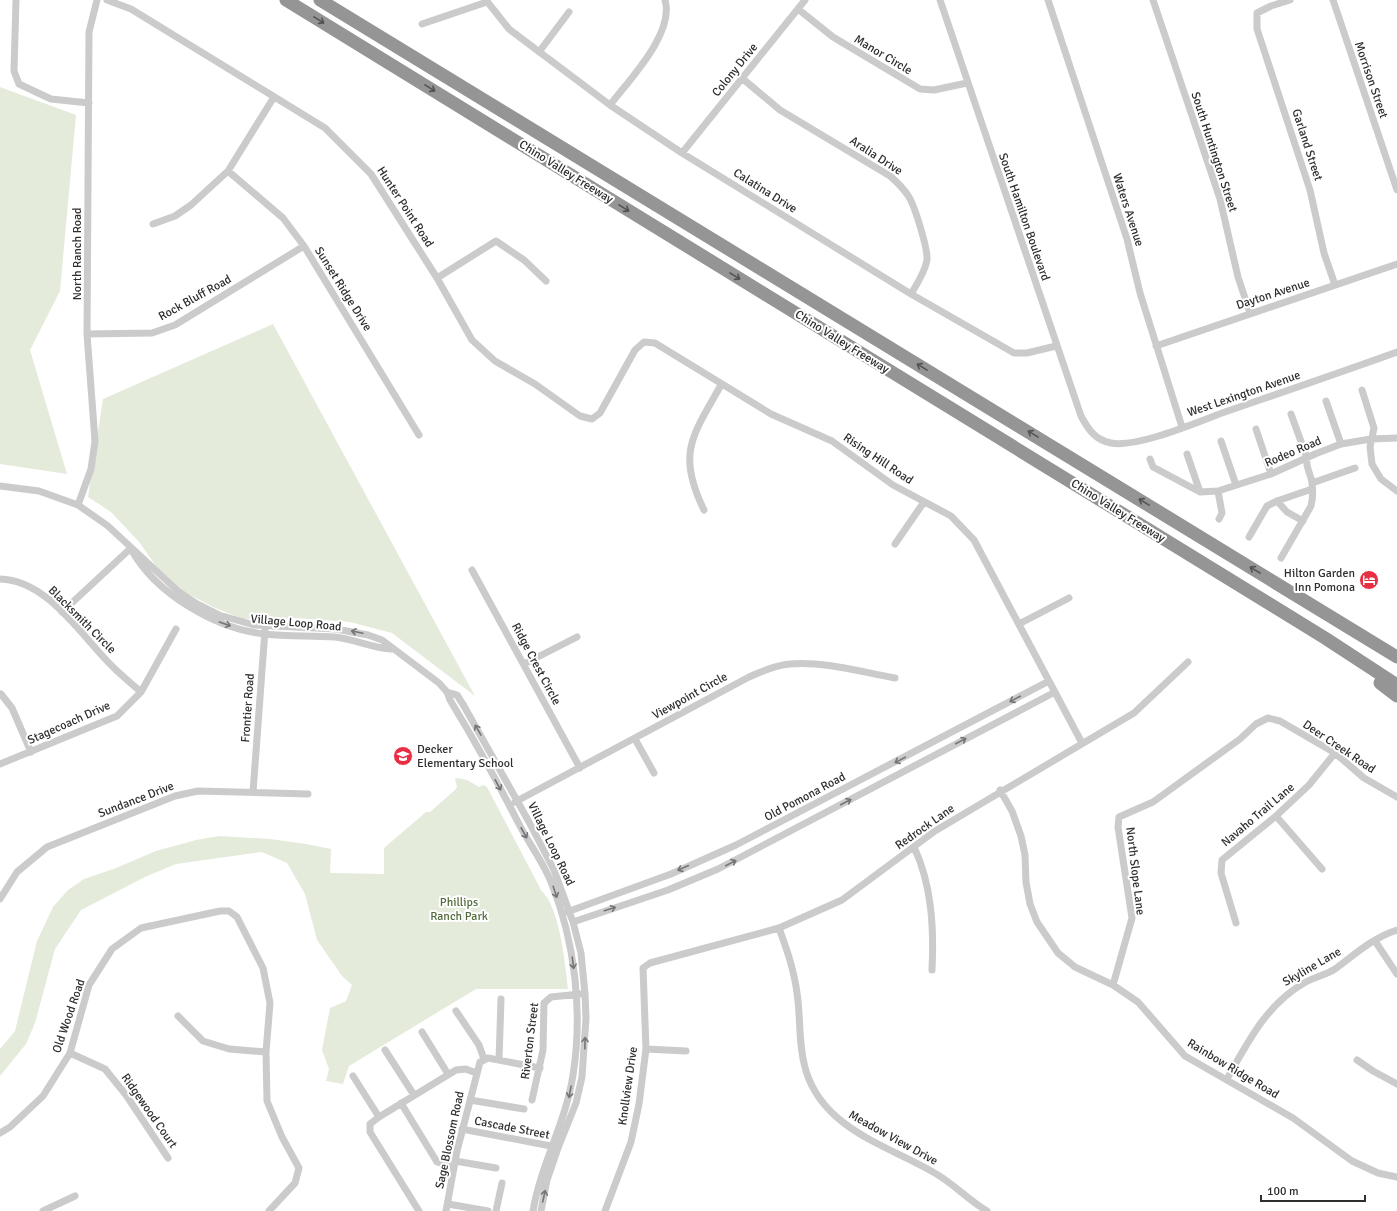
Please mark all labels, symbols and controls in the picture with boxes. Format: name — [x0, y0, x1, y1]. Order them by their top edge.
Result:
one-way arrow — [313, 17, 325, 25]
street label: Manor Circle — [851, 32, 915, 78]
street label: Colony Drive — [709, 40, 761, 100]
street label: Morrison Street — [1351, 40, 1391, 120]
one-way arrow — [424, 85, 436, 93]
street label: South Huntington Street — [1188, 90, 1240, 214]
street label: Garland Street — [1288, 107, 1326, 183]
street label: Aralia Drive — [847, 133, 905, 179]
street label: Chino Valley Freeway — [516, 137, 616, 207]
street label: South Hamilton Boulevard — [995, 151, 1053, 283]
street label: Hunter Point Road — [373, 164, 437, 250]
street label: Calatina Drive — [730, 165, 800, 217]
street label: Waters Avenue — [1109, 172, 1147, 248]
one-way arrow — [618, 204, 630, 212]
street label: North Ranch Road — [70, 208, 85, 300]
street label: Sunset Ridge Drive — [311, 244, 375, 334]
street label: Rock Bluff Road — [156, 272, 234, 324]
one-way arrow — [729, 272, 741, 280]
street label: Dayton Avenue — [1234, 275, 1312, 313]
street label: Chino Valley Freeway — [792, 307, 892, 377]
one-way arrow — [916, 362, 928, 370]
street label: West Lexington Avenue — [1186, 368, 1302, 420]
street label: Rising Hill Road — [840, 430, 916, 488]
one-way arrow — [1027, 430, 1039, 438]
street label: Rodeo Road — [1262, 433, 1324, 471]
street label: Chino Valley Freeway — [1068, 476, 1168, 546]
one-way arrow — [1139, 498, 1150, 506]
one-way arrow — [1249, 565, 1261, 573]
place label: Hilton Garden Inn Pomona — [1284, 566, 1355, 595]
hotel icon: Hilton Garden Inn Pomona — [1358, 569, 1380, 591]
street label: Blacksmith Circle — [45, 583, 119, 657]
street label: Village Loop Road — [250, 612, 342, 634]
street label: Ridge Crest Circle — [508, 620, 564, 708]
one-way arrow — [218, 621, 231, 628]
one-way arrow — [351, 628, 364, 636]
street label: Viewpoint Circle — [650, 669, 730, 723]
street label: Frontier Road — [238, 673, 258, 743]
one-way arrow — [1009, 696, 1021, 703]
street label: Stagecoach Drive — [25, 698, 113, 748]
street label: Deer Creek Road — [1300, 717, 1378, 777]
one-way arrow — [474, 724, 482, 736]
one-way arrow — [955, 737, 967, 745]
place label: Decker Elementary School — [417, 742, 514, 771]
school or university icon: Decker Elementary School — [392, 745, 414, 767]
one-way arrow — [894, 756, 906, 764]
street label: Old Pomona Road — [762, 769, 848, 825]
street label: Sundance Drive — [96, 779, 176, 821]
one-way arrow — [495, 779, 503, 791]
street label: Navaho Trail Lane — [1218, 780, 1298, 850]
one-way arrow — [840, 798, 852, 805]
street label: Village Loop Road — [524, 800, 578, 888]
street label: Redrock Lane — [892, 801, 958, 853]
street label: North Slope Lane — [1122, 826, 1148, 916]
one-way arrow — [521, 827, 528, 839]
one-way arrow — [725, 858, 737, 866]
one-way arrow — [678, 865, 690, 873]
one-way arrow — [551, 886, 559, 898]
park label: Phillips Ranch Park — [430, 895, 488, 924]
one-way arrow — [604, 905, 616, 913]
street label: Skyline Lane — [1280, 944, 1344, 990]
one-way arrow — [569, 956, 577, 969]
street label: Old Wood Road — [49, 977, 89, 1055]
street label: Riverton Street — [518, 1002, 542, 1080]
street label: Rainbow Ridge Road — [1184, 1036, 1282, 1102]
one-way arrow — [581, 1037, 589, 1050]
street label: Knollview Drive — [615, 1046, 641, 1126]
street label: Ridgewood Court — [118, 1071, 180, 1151]
one-way arrow — [566, 1085, 574, 1098]
street label: Sage Blossom Road — [432, 1090, 468, 1190]
street label: Meadow View Drive — [846, 1107, 940, 1169]
street label: Cascade Street — [473, 1113, 551, 1143]
scale bar — [1261, 1177, 1365, 1203]
text: 100 m — [1267, 1184, 1299, 1199]
one-way arrow — [541, 1190, 549, 1203]

